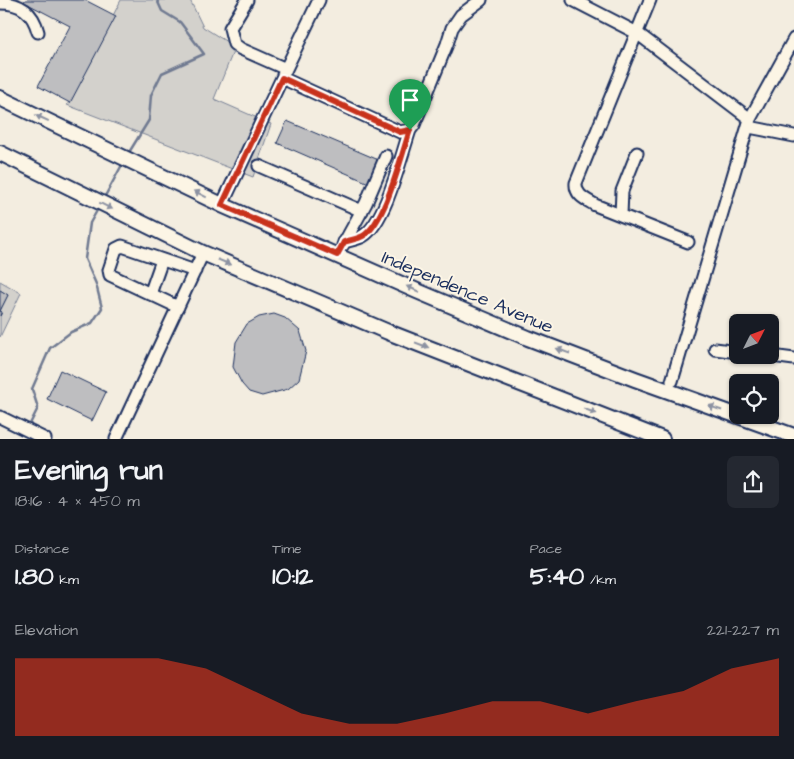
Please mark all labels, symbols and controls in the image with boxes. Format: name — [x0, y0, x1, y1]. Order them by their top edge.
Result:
pin — [389, 79, 431, 130]
icon: arrive — [396, 86, 424, 114]
one-way arrow — [35, 114, 49, 122]
one-way arrow — [193, 190, 207, 198]
one-way arrow — [99, 202, 113, 210]
street label: Independence Avenue — [377, 244, 557, 341]
one-way arrow — [217, 258, 231, 266]
one-way arrow — [406, 284, 420, 292]
north arrow — [729, 314, 779, 364]
map controls — [729, 314, 779, 424]
one-way arrow — [415, 342, 429, 350]
one-way arrow — [555, 347, 570, 355]
button: locate — [729, 374, 779, 424]
one-way arrow — [707, 404, 722, 412]
one-way arrow — [582, 408, 597, 415]
text: Evening run — [15, 451, 163, 490]
button: share — [727, 456, 779, 508]
text: 18:16 · 4 × 450 m — [15, 490, 140, 512]
text: Distance — [15, 539, 69, 559]
text: Time — [272, 539, 302, 559]
text: Pace — [530, 539, 562, 559]
text: 1.80 — [15, 559, 54, 594]
text: 10:12 — [272, 559, 313, 594]
text: 5:40 — [530, 559, 584, 594]
text: km — [54, 570, 79, 590]
text: /km — [584, 570, 616, 590]
text: Elevation — [15, 619, 78, 641]
text: 221–227 m — [707, 619, 779, 641]

